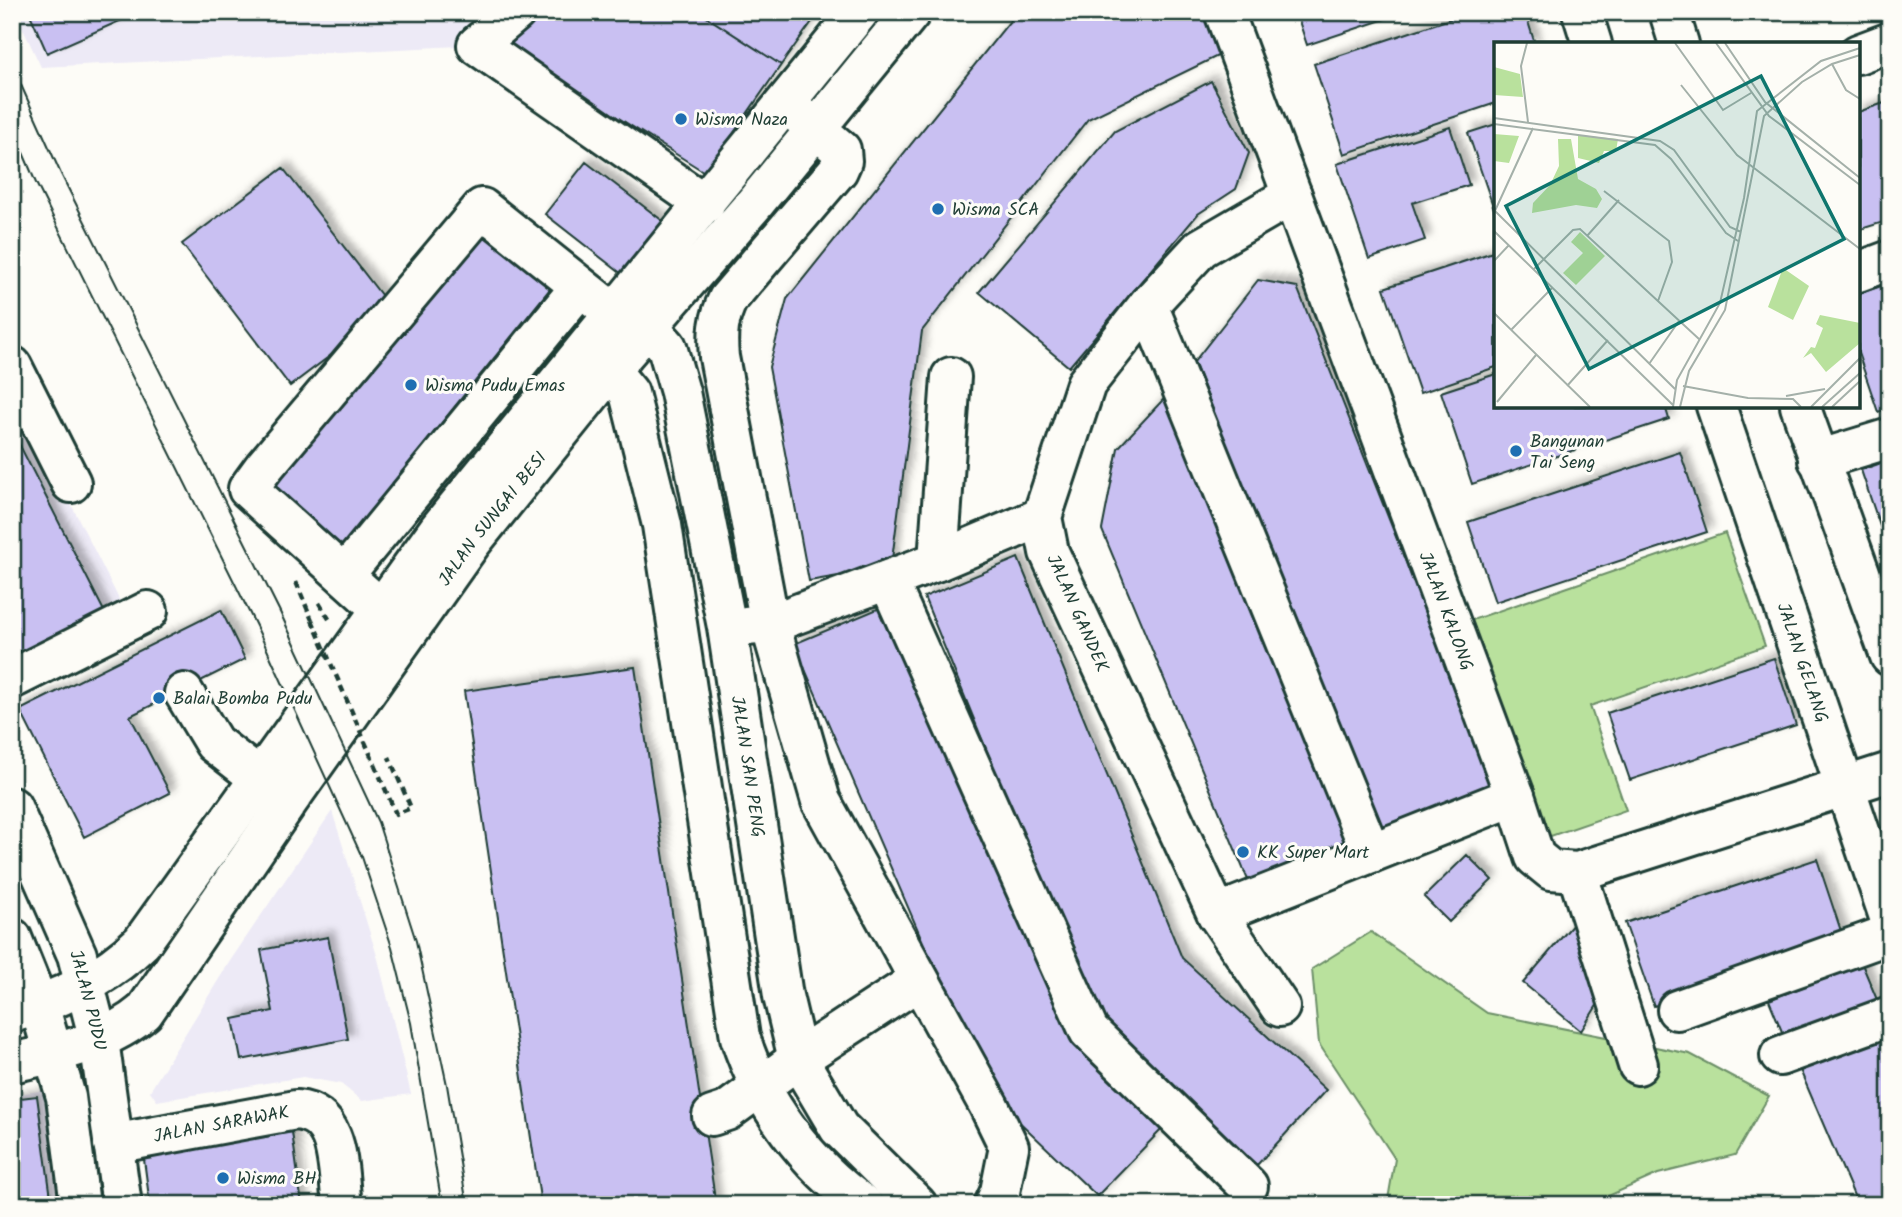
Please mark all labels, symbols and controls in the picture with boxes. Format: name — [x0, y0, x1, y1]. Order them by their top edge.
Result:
inset map — [1494, 42, 1860, 408]
place label: Wisma Naza — [695, 106, 788, 135]
marker: Wisma Naza — [673, 111, 689, 127]
place label: Wisma SCA — [952, 196, 1039, 225]
marker: Wisma SCA — [930, 201, 946, 217]
place label: Wisma Pudu Emas — [425, 372, 566, 401]
marker: Wisma Pudu Emas — [403, 377, 419, 393]
place label: Bangunan Tai Seng — [1530, 428, 1604, 478]
marker: Bangunan Tai Seng — [1508, 443, 1524, 459]
street label: JALAN SUNGAI BESI — [432, 446, 555, 593]
street label: JALAN KALONG — [1410, 548, 1480, 675]
street label: JALAN GANDEK — [1038, 550, 1116, 678]
street label: JALAN GELANG — [1768, 599, 1835, 727]
place label: Balai Bomba Pudu — [173, 685, 313, 714]
marker: Balai Bomba Pudu — [151, 690, 167, 706]
street label: JALAN SAN PENG — [722, 694, 772, 840]
place label: KK Super Mart — [1257, 839, 1370, 868]
marker: KK Super Mart — [1235, 844, 1251, 860]
street label: JALAN PUDU — [60, 945, 113, 1052]
street label: JALAN SARAWAK — [151, 1099, 292, 1152]
place label: Wisma BH — [237, 1165, 317, 1194]
marker: Wisma BH — [215, 1170, 231, 1186]

